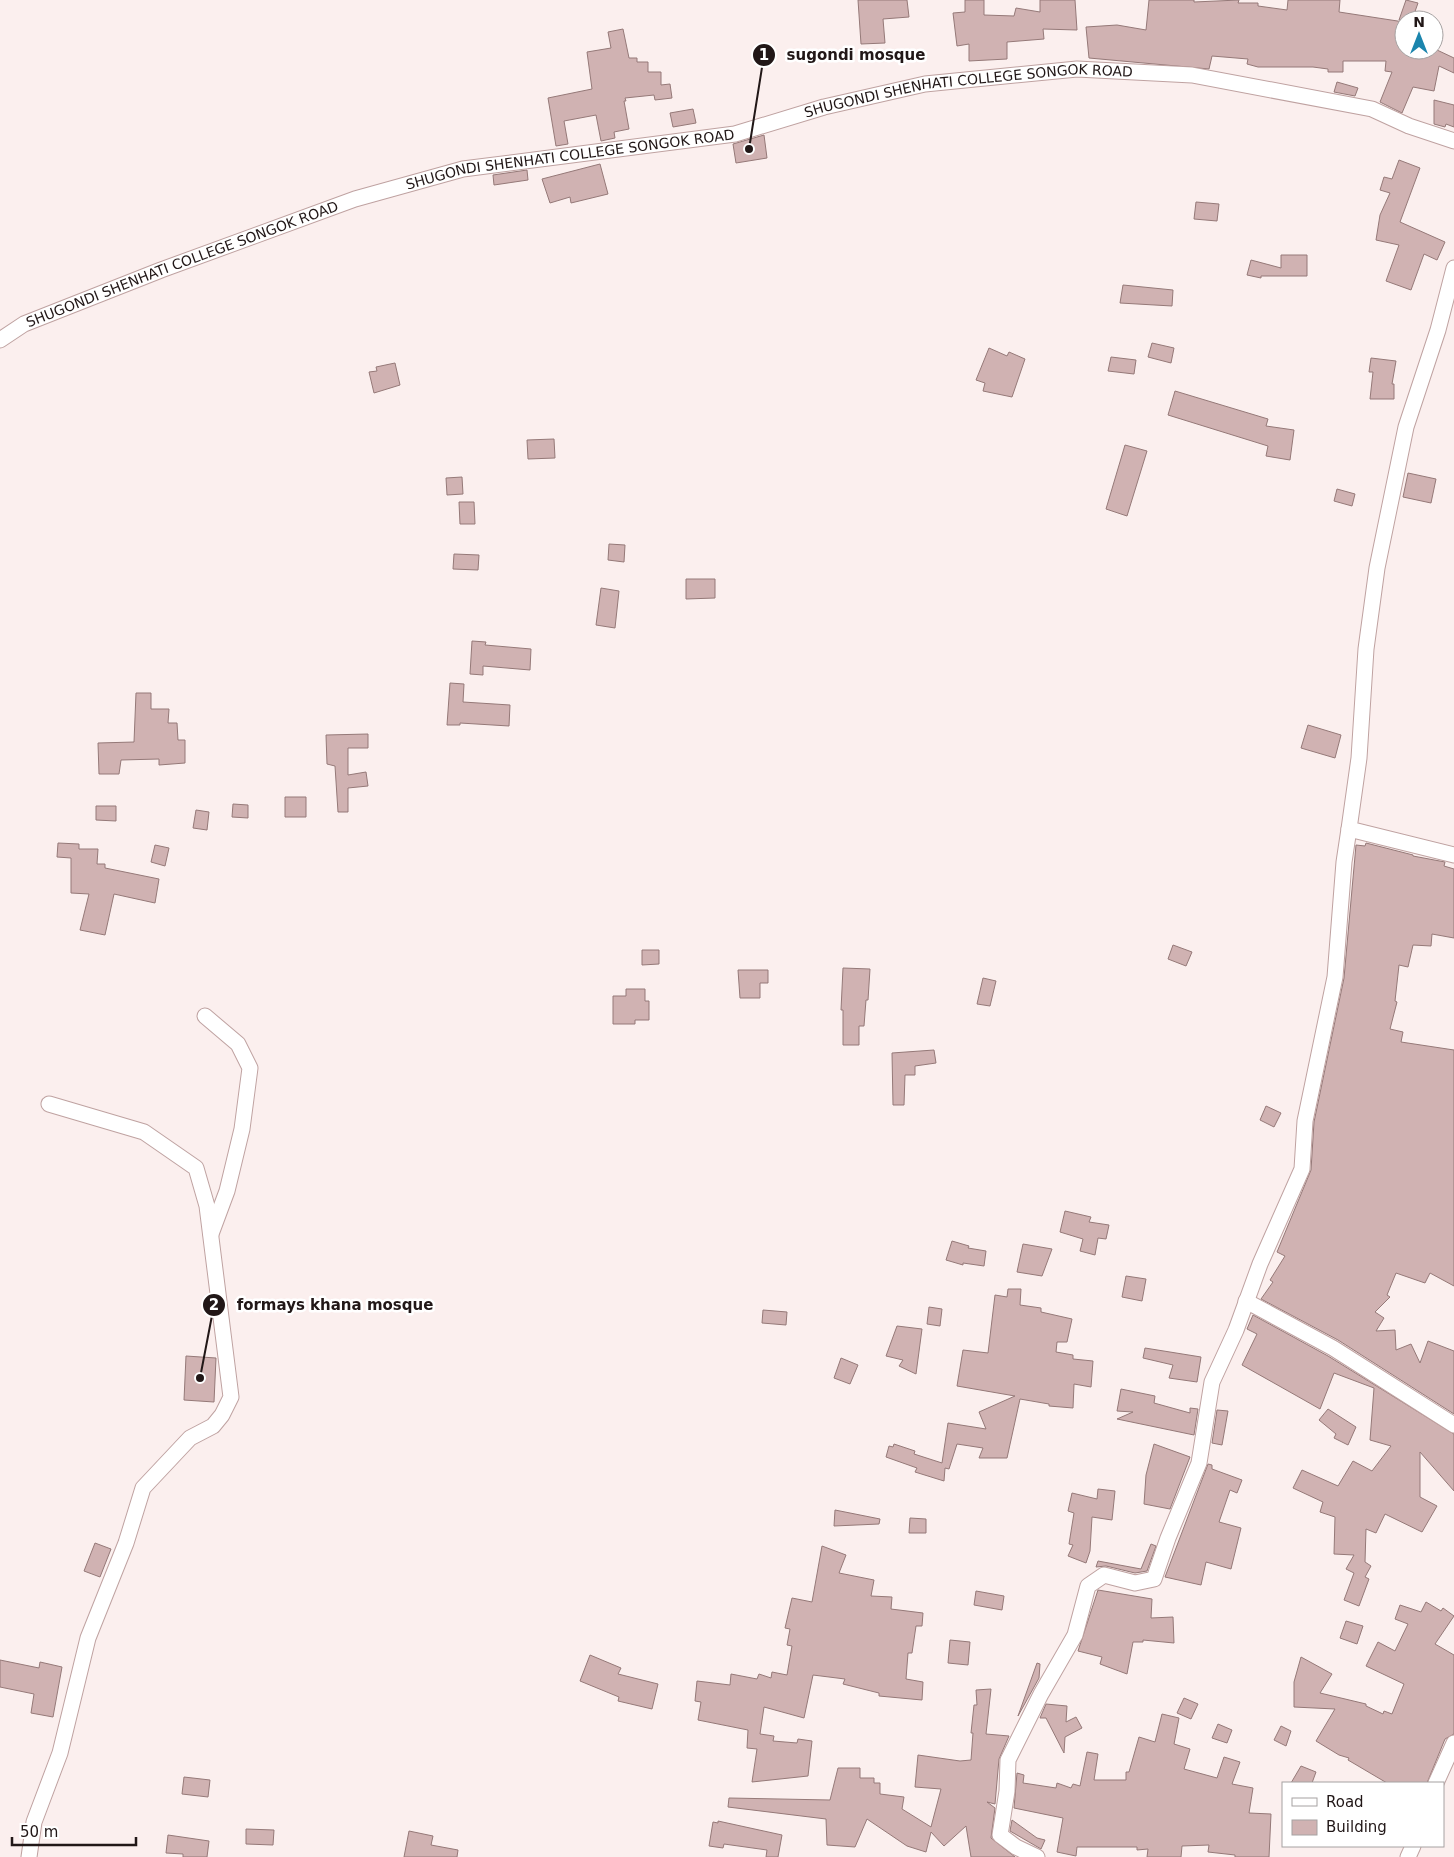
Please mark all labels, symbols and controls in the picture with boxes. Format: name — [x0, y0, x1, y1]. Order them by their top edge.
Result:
north arrow — [1394, 10, 1444, 60]
text: N — [1413, 14, 1425, 30]
callout: sugondi mosque — [752, 40, 936, 70]
text: 1 — [759, 46, 769, 64]
text: sugondi mosque — [787, 46, 925, 64]
street label: SHUGONDI SHENHATI COLLEGE SONGOK ROAD — [802, 61, 1133, 121]
street label: SHUGONDI SHENHATI COLLEGE SONGOK ROAD — [404, 126, 735, 193]
street label: SHUGONDI SHENHATI COLLEGE SONGOK ROAD — [24, 198, 341, 330]
callout: formays khana mosque — [201, 1290, 443, 1320]
text: 2 — [209, 1296, 219, 1314]
text: formays khana mosque — [237, 1296, 433, 1314]
legend — [1282, 1782, 1444, 1847]
text: Road — [1326, 1793, 1364, 1811]
scale bar — [12, 1814, 136, 1846]
text: Building — [1326, 1818, 1387, 1836]
text: 50 m — [20, 1823, 58, 1841]

